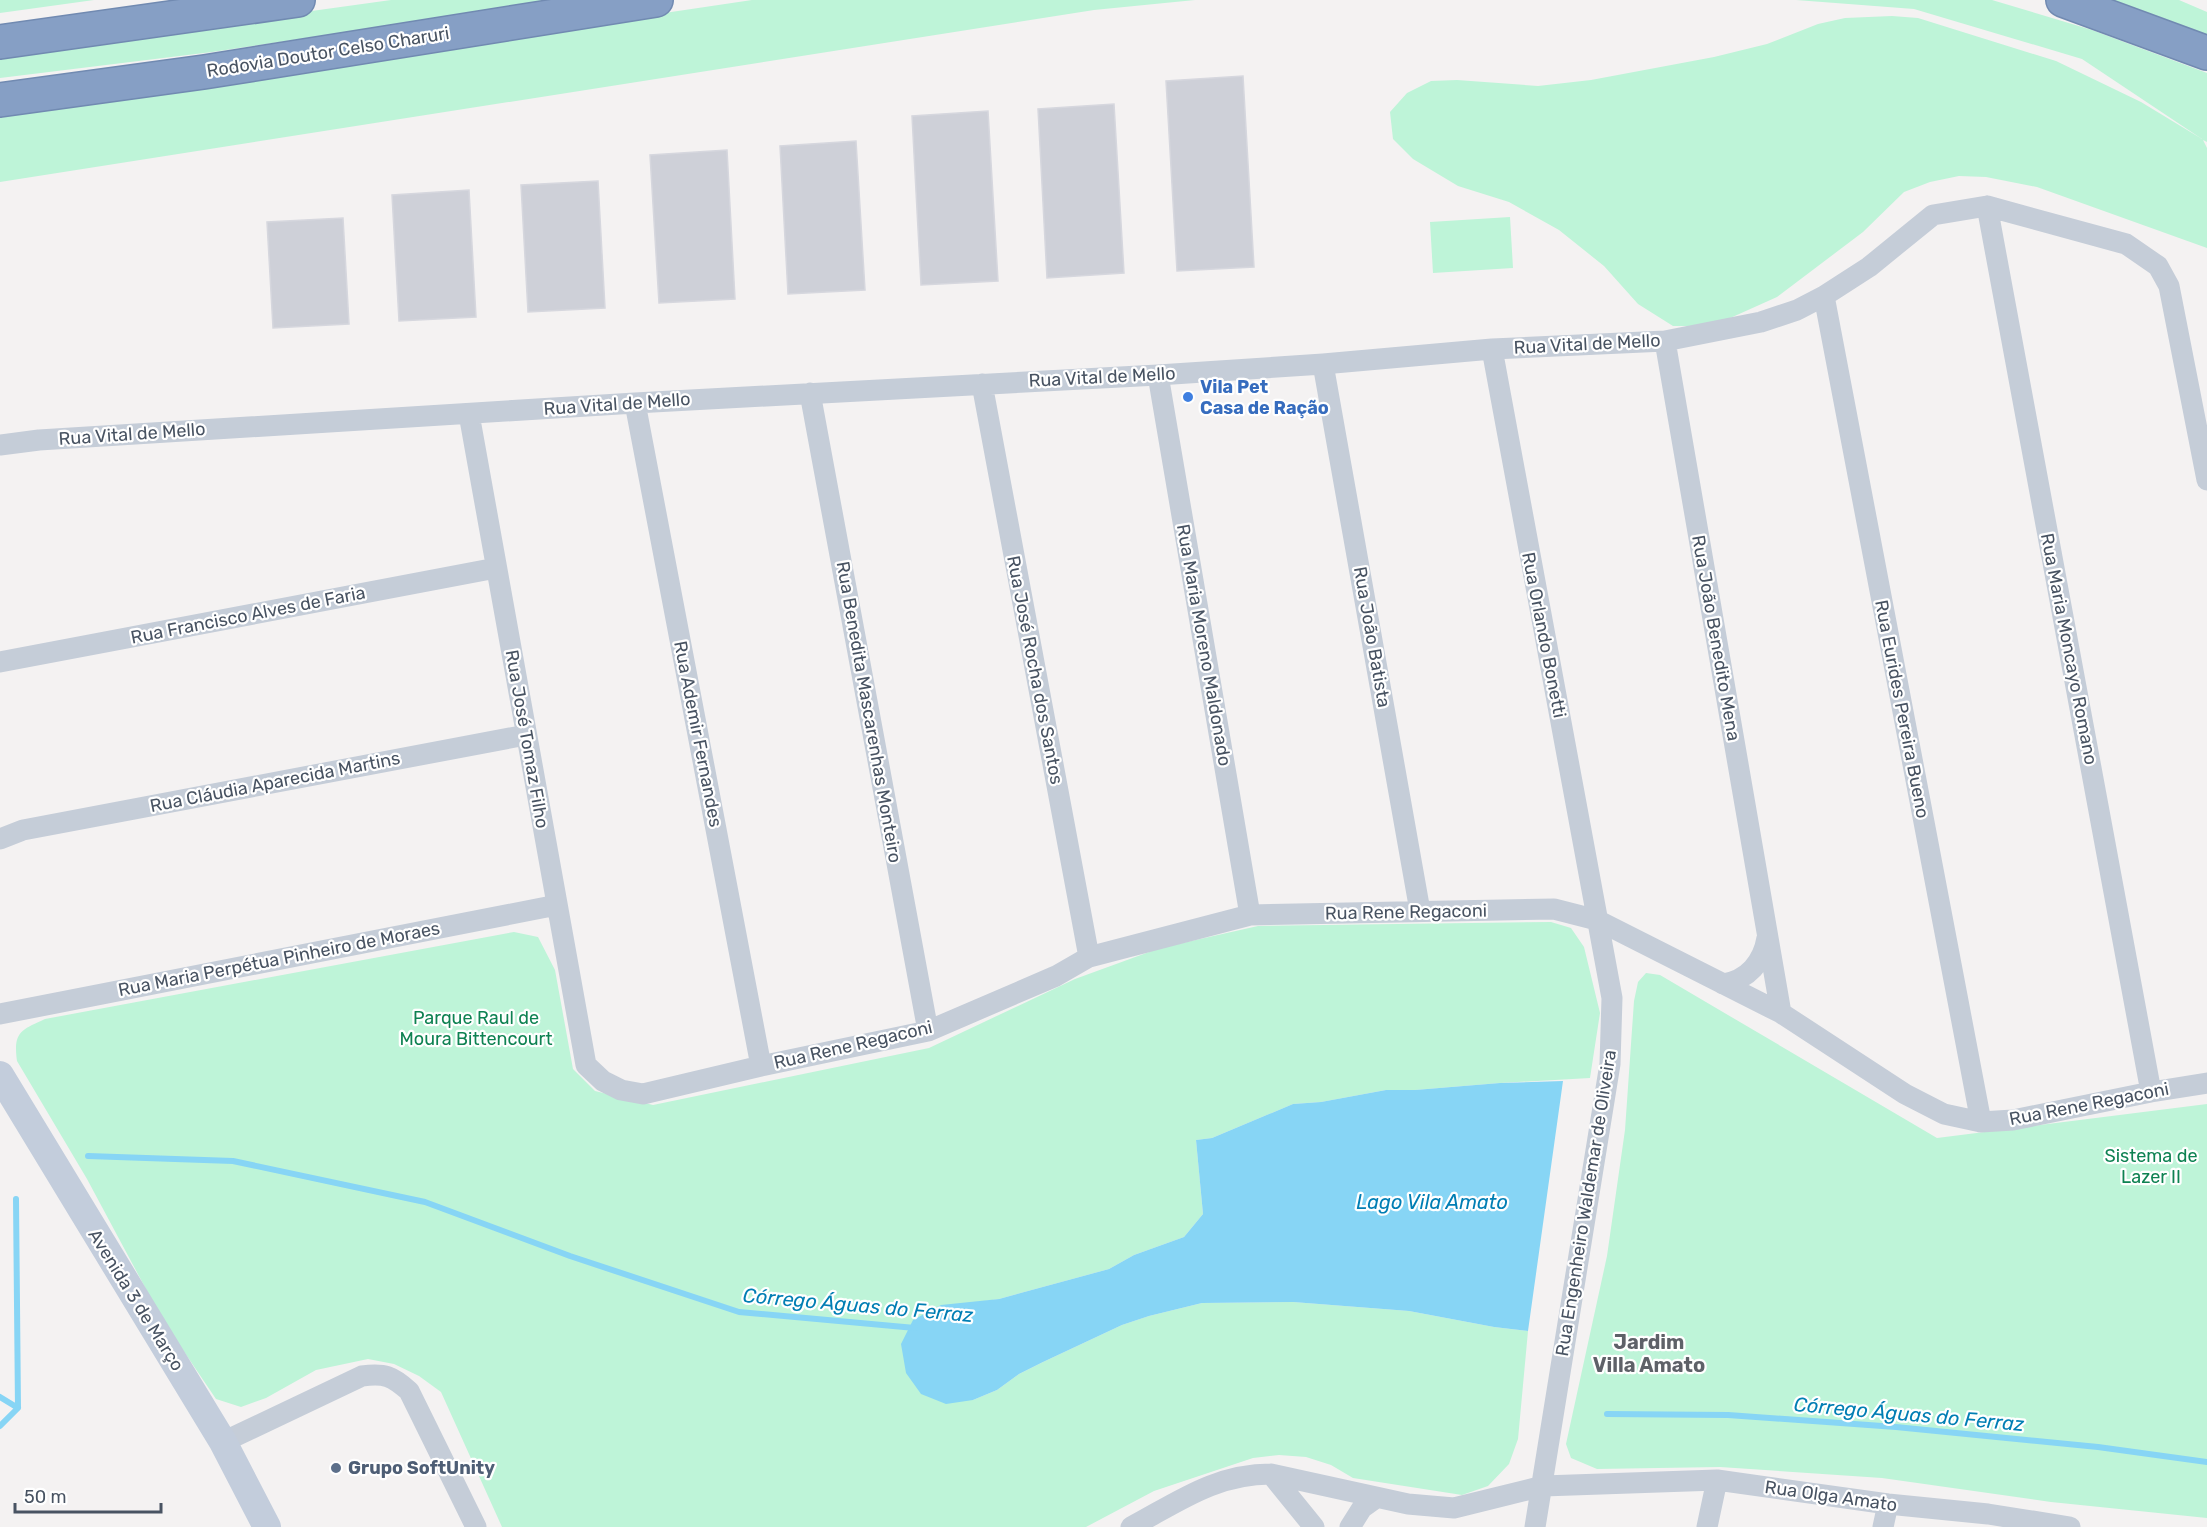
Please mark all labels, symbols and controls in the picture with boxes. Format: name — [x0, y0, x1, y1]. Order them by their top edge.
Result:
street label: Rodovia Doutor Celso Charuri — [205, 22, 451, 82]
street label: Rua Vital de Mello — [1513, 329, 1661, 359]
street label: Rua Vital de Mello — [1028, 362, 1176, 392]
place label: Vila Pet Casa de Ração — [1200, 376, 1329, 419]
street label: Rua Vital de Mello — [543, 388, 691, 420]
marker: Vila Pet Casa de Ração — [1181, 390, 1195, 404]
street label: Rua Vital de Mello — [58, 418, 206, 450]
street label: Rua Maria Moreno Maldonado — [1172, 522, 1236, 768]
street label: Rua Maria Moncayo Romano — [2036, 531, 2102, 767]
street label: Rua João Benedito Mena — [1687, 533, 1745, 743]
street label: Rua Orlando Bonetti — [1517, 550, 1571, 720]
street label: Rua José Rocha dos Santos — [1002, 554, 1068, 786]
street label: Rua Benedita Mascarenhas Monteiro — [832, 560, 906, 864]
street label: Rua João Batista — [1349, 565, 1395, 709]
street label: Rua Francisco Alves de Faria — [129, 581, 367, 649]
street label: Rua Eurides Pereira Bueno — [1870, 598, 1934, 820]
street label: Rua Ademir Fernandes — [669, 639, 727, 829]
street label: Rua José Tomaz Filho — [500, 648, 554, 830]
street label: Rua Cláudia Aparecida Martins — [148, 747, 402, 817]
street label: Rua Rene Regaconi — [1325, 900, 1487, 924]
street label: Rua Maria Perpétua Pinheiro de Moraes — [116, 917, 442, 1001]
park label: Parque Raul de Moura Bittencourt — [400, 1007, 552, 1050]
street label: Rua Rene Regaconi — [772, 1016, 934, 1074]
street label: Rua Engenheiro Waldemar de Oliveira — [1551, 1048, 1621, 1358]
street label: Rua Rene Regaconi — [2007, 1078, 2171, 1130]
park label: Sistema de Lazer II — [2105, 1145, 2197, 1188]
water label: Lago Vila Amato — [1356, 1190, 1508, 1214]
street label: Avenida 3 de Março — [83, 1225, 189, 1375]
water label: Córrego Águas do Ferraz — [742, 1283, 974, 1327]
district label: Jardim Villa Amato — [1593, 1330, 1705, 1377]
water label: Córrego Águas do Ferraz — [1793, 1392, 2025, 1436]
place label: Grupo SoftUnity — [348, 1457, 495, 1479]
marker: Grupo SoftUnity — [329, 1461, 343, 1475]
scale bar — [15, 1476, 160, 1514]
street label: Rua Olga Amato — [1763, 1476, 1899, 1516]
text: 50 m — [24, 1486, 67, 1508]

